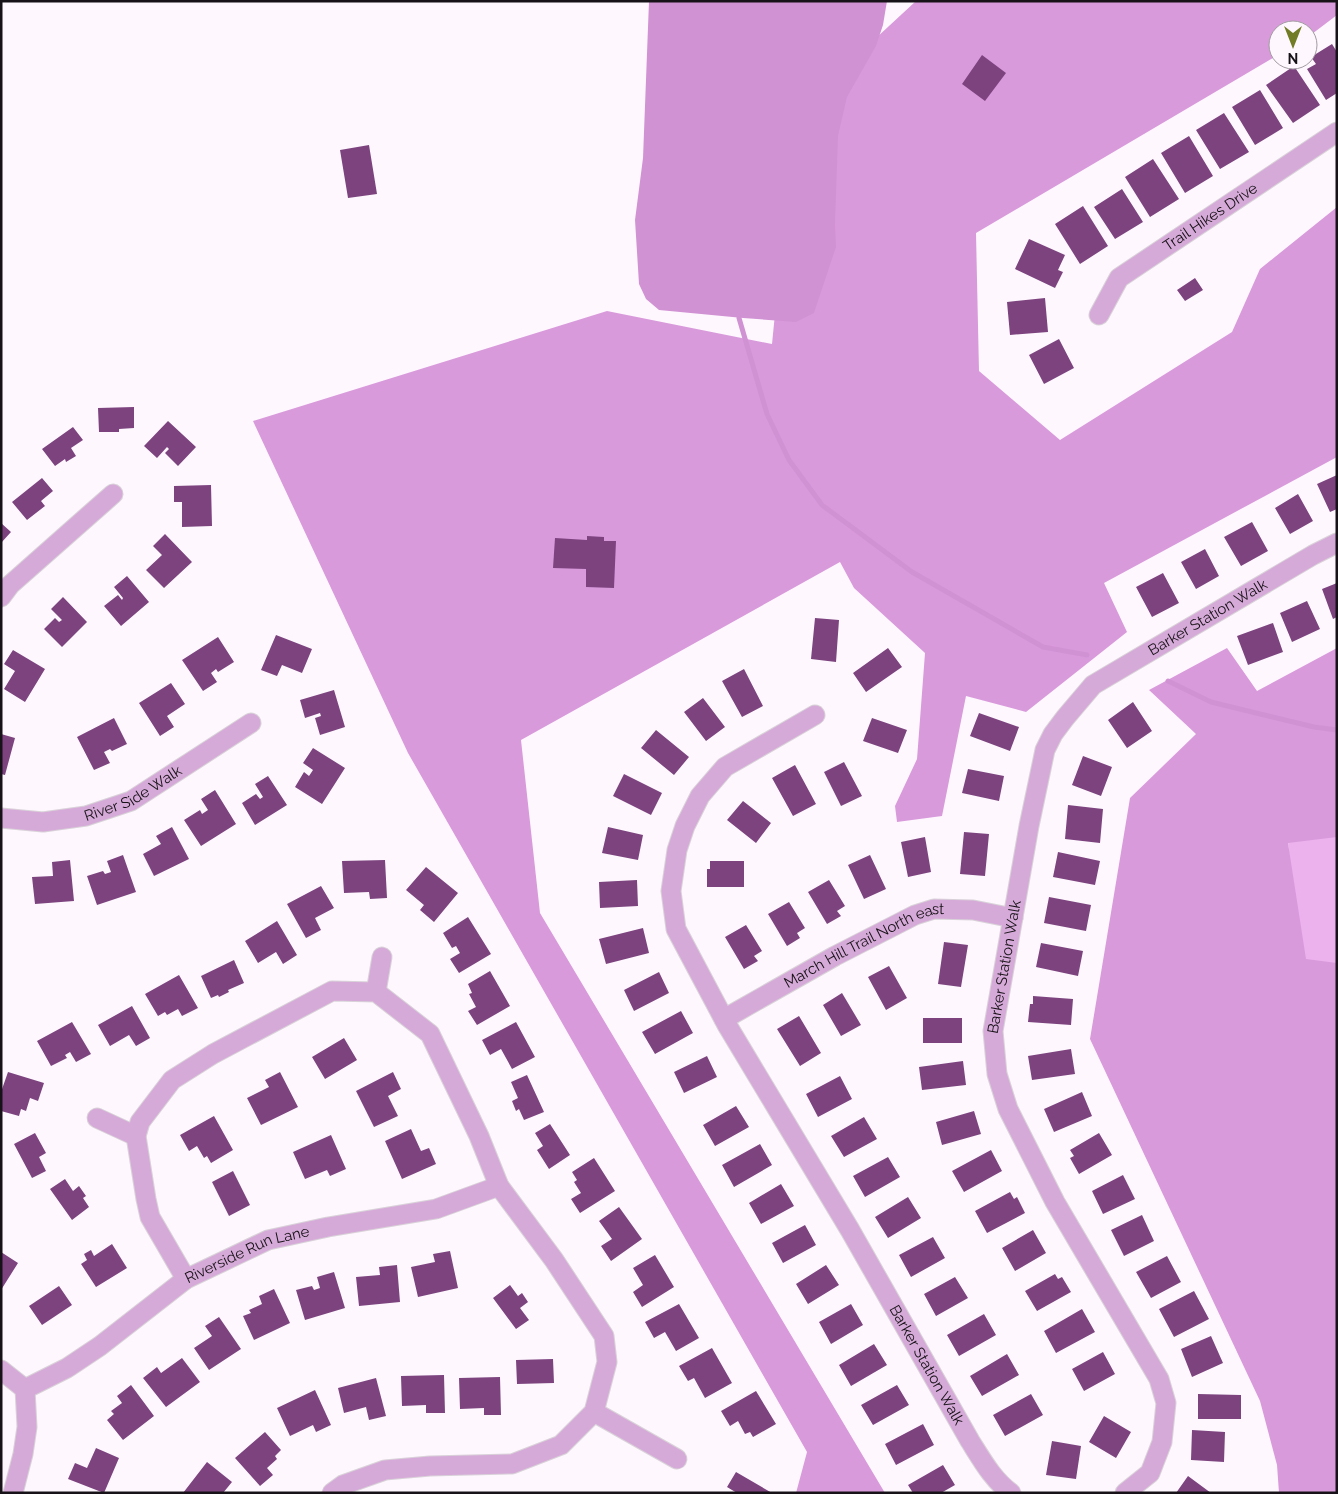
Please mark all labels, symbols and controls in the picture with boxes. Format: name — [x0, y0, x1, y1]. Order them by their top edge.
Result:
north arrow — [1268, 20, 1318, 70]
text: N — [1288, 50, 1298, 66]
street label: Trail Hikes Drive — [1160, 179, 1261, 255]
street label: Barker Station Walk — [1145, 575, 1270, 659]
street label: River Side Walk — [82, 761, 185, 825]
street label: Barker Station Walk — [984, 899, 1025, 1035]
street label: March Hill Trail North east — [781, 900, 944, 992]
street label: Riverside Run Lane — [182, 1222, 311, 1287]
street label: Barker Station Walk — [886, 1302, 968, 1428]

